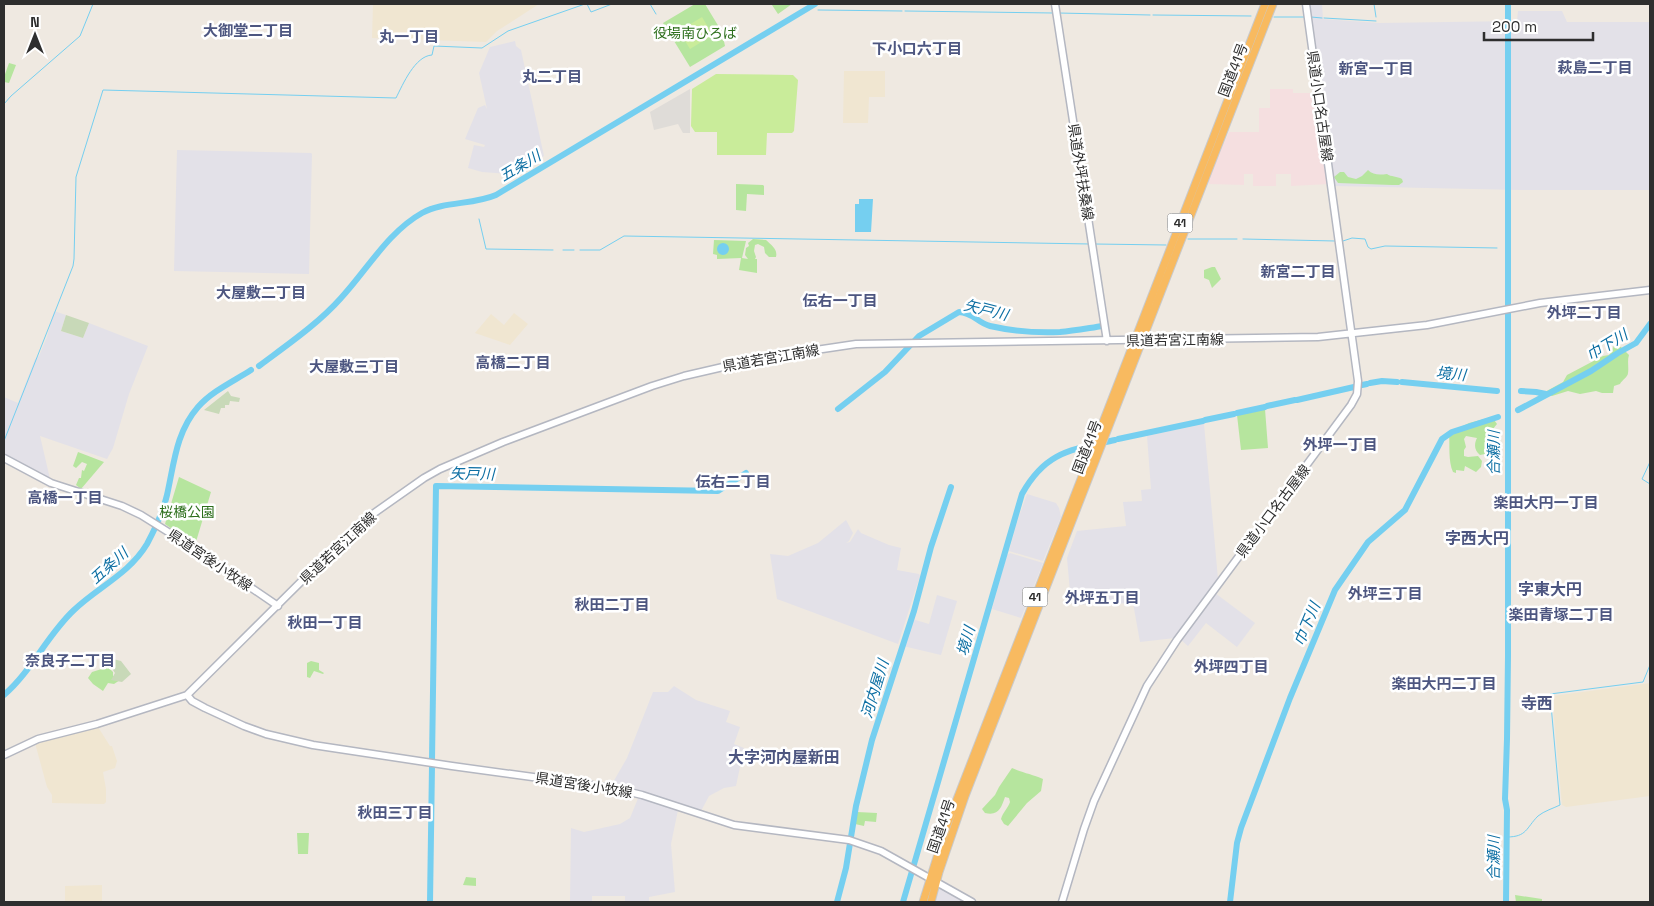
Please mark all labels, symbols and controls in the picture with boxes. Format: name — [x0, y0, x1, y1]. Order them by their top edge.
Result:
north arrow — [10, 10, 60, 60]
scale bar — [1484, 10, 1593, 42]
text: N — [30, 13, 40, 31]
text: 200 m — [1492, 17, 1537, 36]
district label: 大御堂二丁目 — [203, 21, 293, 40]
park label: 役場南ひろば — [653, 24, 737, 42]
district label: 丸一丁目 — [379, 27, 439, 46]
district label: 下小口六丁目 — [872, 39, 962, 58]
street label: 国道41号 — [1215, 41, 1251, 99]
street label: 県道小口名古屋線 — [1303, 49, 1337, 163]
district label: 萩島二丁目 — [1557, 58, 1633, 77]
district label: 新宮一丁目 — [1338, 59, 1414, 78]
district label: 丸二丁目 — [522, 67, 582, 86]
street label: 県道外坪扶桑線 — [1064, 122, 1098, 222]
water label: 五条川 — [496, 145, 546, 185]
road number: 41 — [1168, 214, 1192, 232]
district label: 新宮二丁目 — [1260, 262, 1336, 281]
district label: 大屋敷二丁目 — [216, 283, 306, 302]
district label: 伝右一丁目 — [802, 291, 878, 310]
water label: 矢戸川 — [962, 295, 1012, 325]
district label: 外坪二丁目 — [1546, 303, 1622, 322]
water label: 巾下川 — [1583, 324, 1633, 364]
street label: 県道若宮江南線 — [1126, 330, 1224, 350]
street label: 県道若宮江南線 — [721, 341, 821, 375]
district label: 高橋二丁目 — [475, 353, 551, 372]
district label: 大屋敷三丁目 — [309, 357, 399, 376]
water label: 境川 — [1435, 363, 1469, 384]
street label: 国道41号 — [1069, 418, 1105, 476]
water label: 合瀬川 — [1484, 429, 1503, 476]
district label: 外坪一丁目 — [1302, 435, 1378, 454]
street label: 県道小口名古屋線 — [1232, 461, 1314, 561]
water label: 矢戸川 — [449, 464, 497, 483]
district label: 伝右二丁目 — [695, 472, 771, 491]
district label: 高橋一丁目 — [27, 488, 103, 507]
district label: 楽田大円一丁目 — [1493, 493, 1599, 512]
park label: 桜橋公園 — [159, 503, 215, 521]
street label: 県道若宮江南線 — [296, 508, 380, 588]
street label: 県道宮後小牧線 — [164, 525, 256, 595]
district label: 字西大円 — [1445, 528, 1509, 549]
water label: 五条川 — [86, 542, 133, 588]
district label: 字東大円 — [1518, 579, 1582, 600]
district label: 外坪三丁目 — [1347, 584, 1423, 603]
road number: 41 — [1022, 588, 1048, 606]
district label: 外坪五丁目 — [1064, 588, 1140, 607]
district label: 秋田二丁目 — [574, 595, 650, 614]
water label: 巾下川 — [1289, 598, 1325, 648]
district label: 楽田青塚二丁目 — [1508, 605, 1614, 624]
district label: 秋田一丁目 — [287, 613, 363, 632]
water label: 境川 — [952, 622, 979, 658]
district label: 奈良子二丁目 — [25, 651, 115, 670]
water label: 河内屋川 — [857, 655, 893, 720]
district label: 外坪四丁目 — [1193, 657, 1269, 676]
district label: 楽田大円二丁目 — [1391, 674, 1497, 693]
district label: 寺西 — [1521, 693, 1553, 714]
district label: 大字河内屋新田 — [728, 747, 840, 768]
street label: 県道宮後小牧線 — [534, 768, 634, 802]
street label: 国道41号 — [923, 796, 959, 856]
district label: 秋田三丁目 — [357, 803, 433, 822]
water label: 合瀬川 — [1484, 834, 1503, 881]

